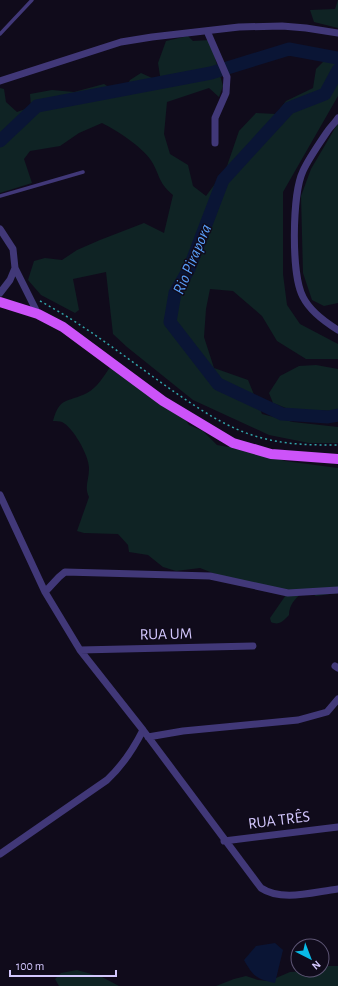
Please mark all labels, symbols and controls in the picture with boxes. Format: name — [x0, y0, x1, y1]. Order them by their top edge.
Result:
water label: Rio Pirapora — [170, 221, 215, 297]
street label: RUA UM — [139, 626, 193, 642]
street label: RUA TRÊS — [247, 806, 311, 832]
north arrow — [290, 938, 330, 978]
scale bar — [10, 952, 116, 978]
text: N — [310, 958, 323, 972]
text: 100 m — [16, 960, 44, 972]

